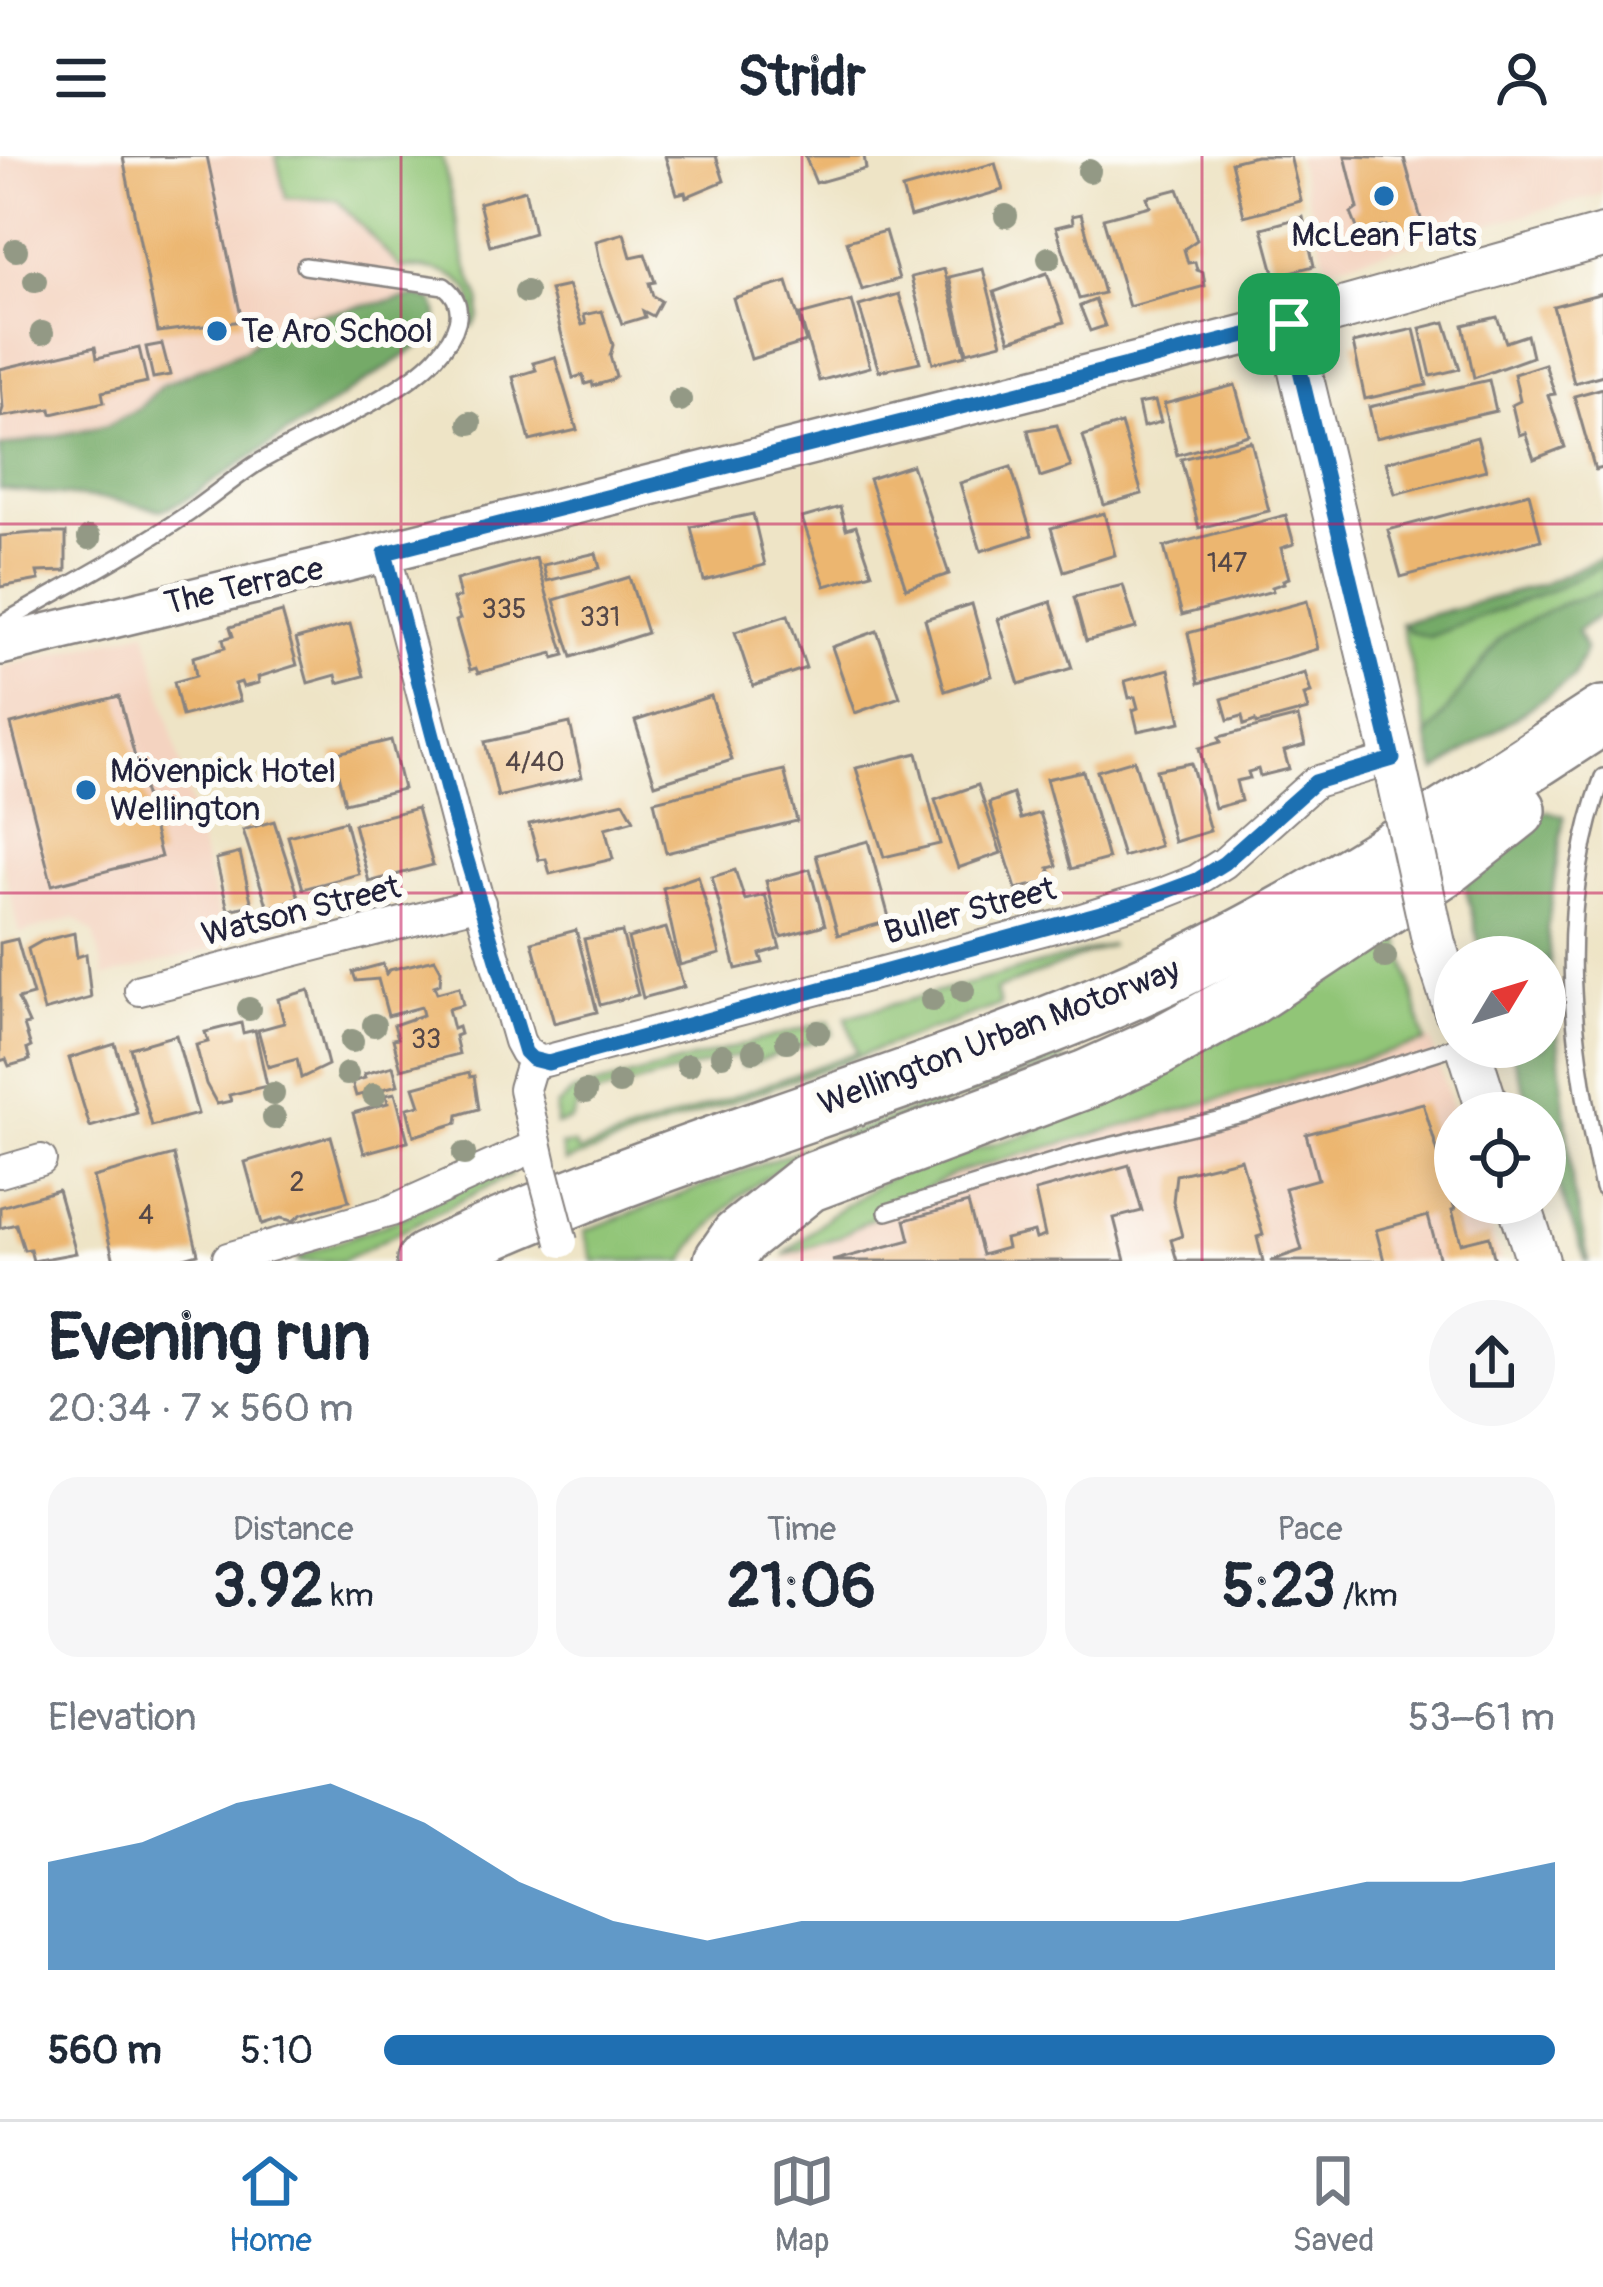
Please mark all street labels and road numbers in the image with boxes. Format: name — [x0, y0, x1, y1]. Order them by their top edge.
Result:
street label: The Terrace — [161, 548, 327, 624]
street label: Watson Street — [197, 866, 405, 955]
street label: Buller Street — [880, 868, 1061, 954]
street label: Wellington Urban Motorway — [813, 949, 1185, 1125]

